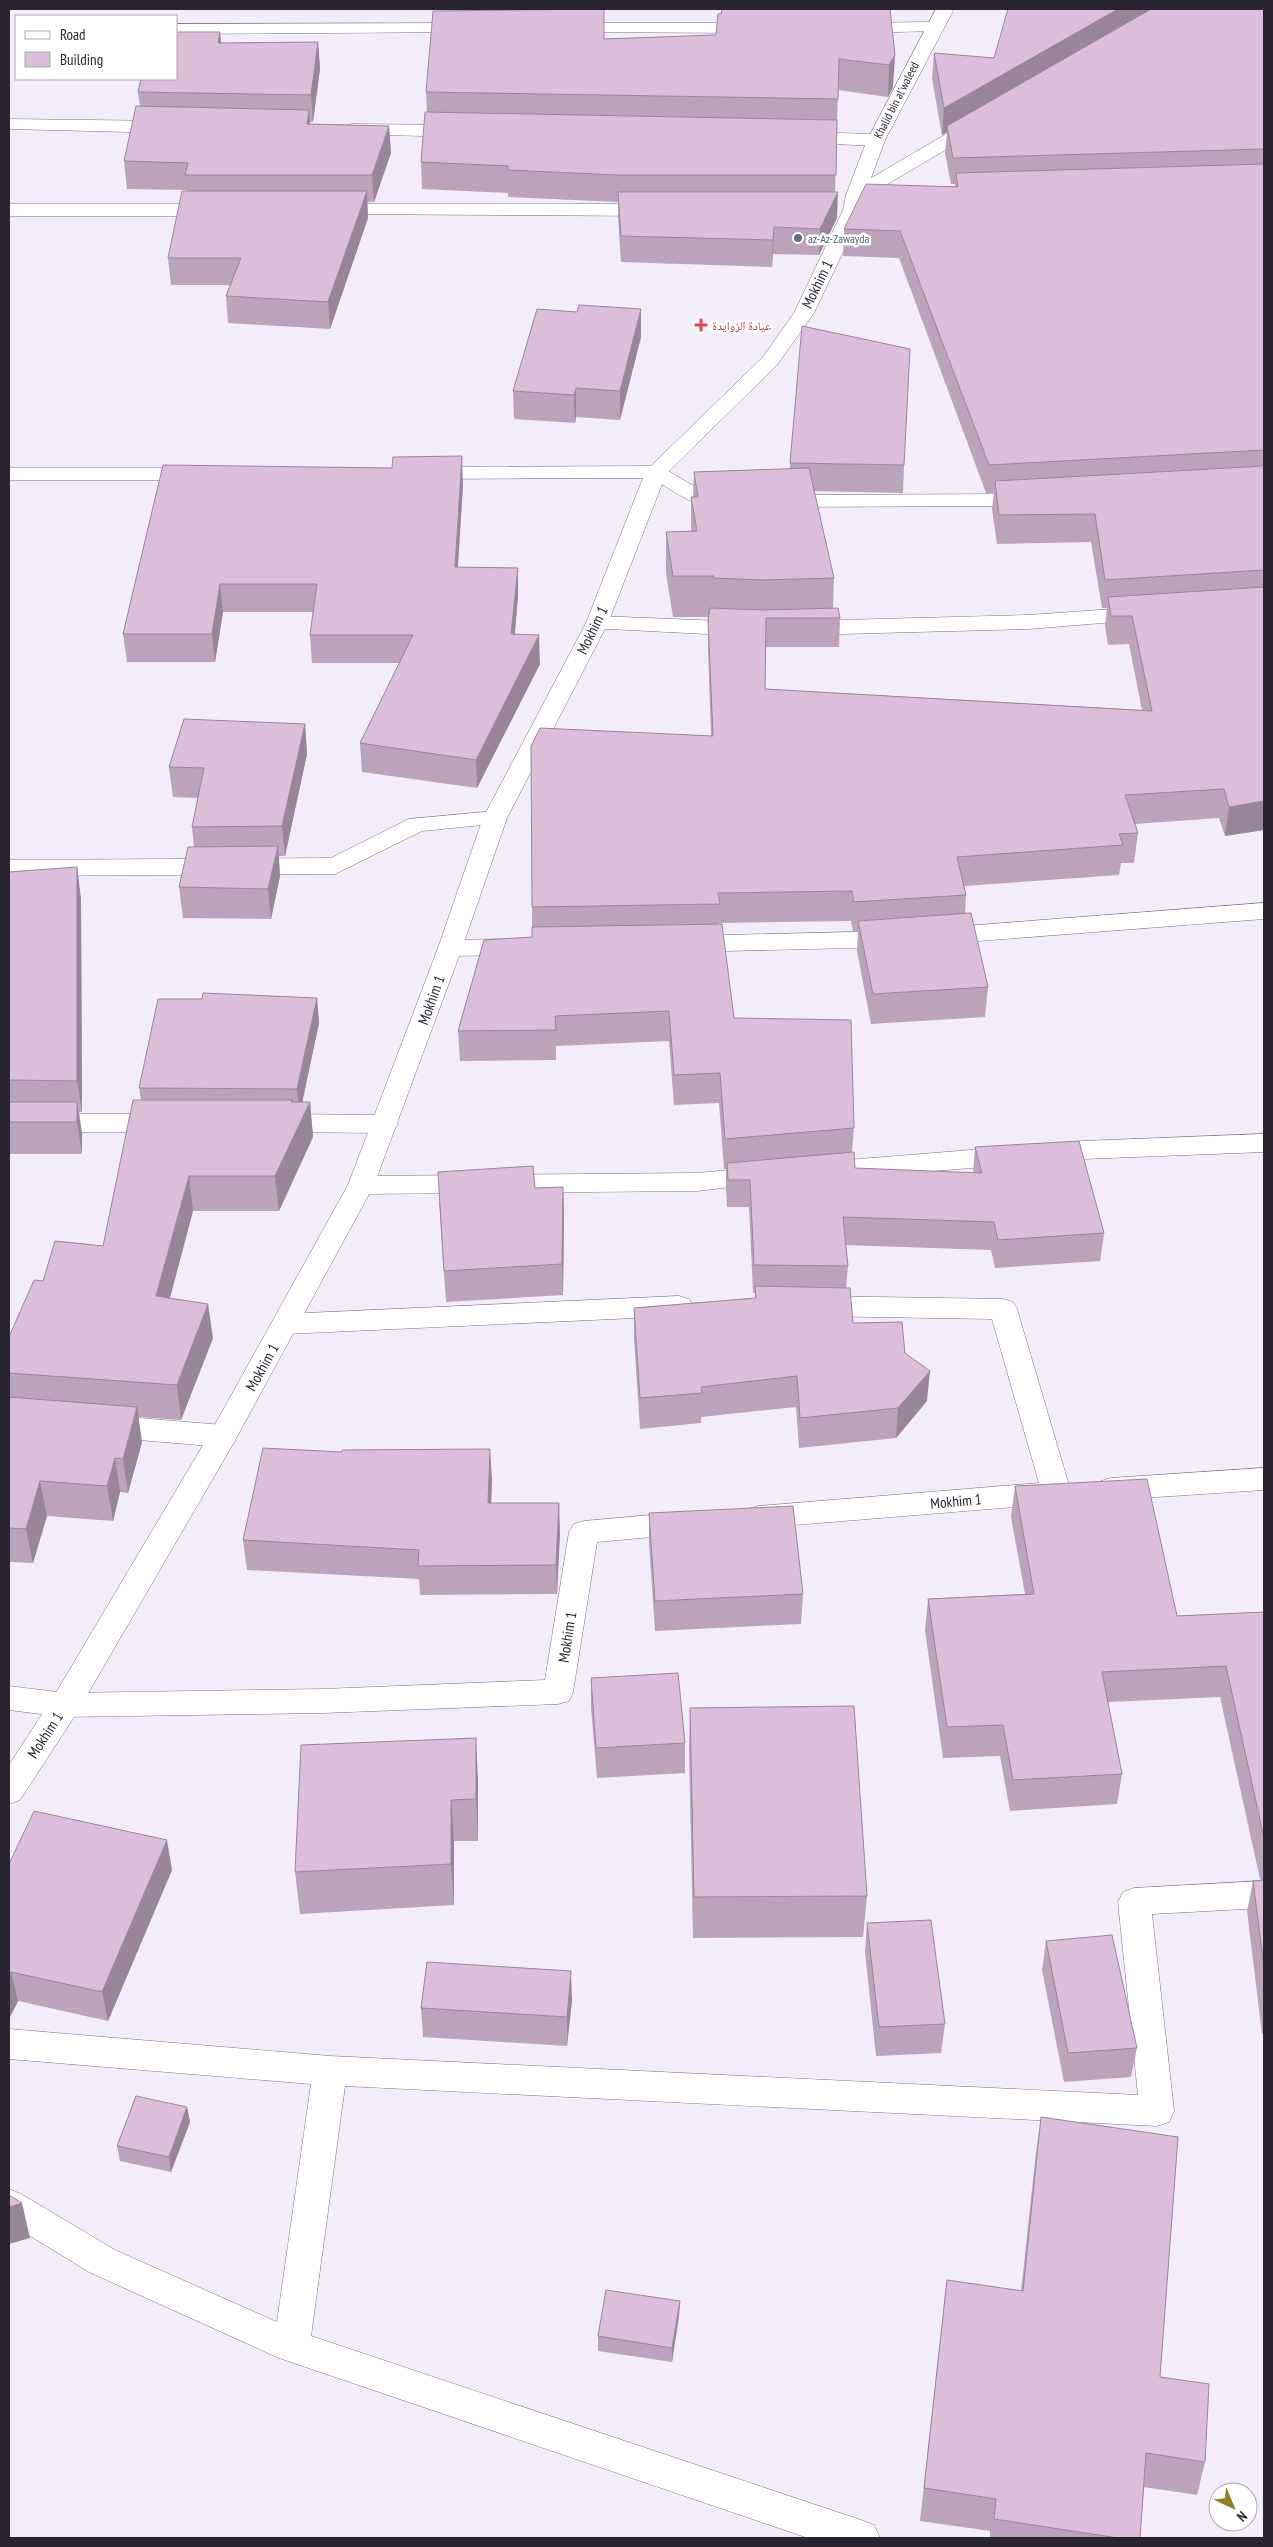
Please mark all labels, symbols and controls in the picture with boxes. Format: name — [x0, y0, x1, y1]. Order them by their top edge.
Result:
legend — [15, 15, 178, 80]
text: Road — [60, 25, 86, 44]
text: Building — [60, 50, 103, 69]
street label: Khalid bin al'waleed — [870, 59, 922, 141]
place label: az-Az-Zawayda — [808, 231, 870, 246]
marker: az-Az-Zawayda — [792, 232, 804, 244]
street label: Mokhim 1 — [797, 257, 837, 311]
marker: عيادة الزوايدة — [694, 318, 708, 332]
place label: عيادة الزوايدة — [712, 318, 771, 333]
street label: Mokhim 1 — [572, 603, 612, 657]
street label: Mokhim 1 — [413, 973, 449, 1027]
street label: Mokhim 1 — [241, 1340, 283, 1394]
street label: Mokhim 1 — [930, 1489, 982, 1513]
street label: Mokhim 1 — [554, 1610, 580, 1664]
street label: Mokhim 1 — [23, 1708, 67, 1762]
north arrow — [1208, 2482, 1258, 2532]
text: N — [1233, 2507, 1251, 2525]

